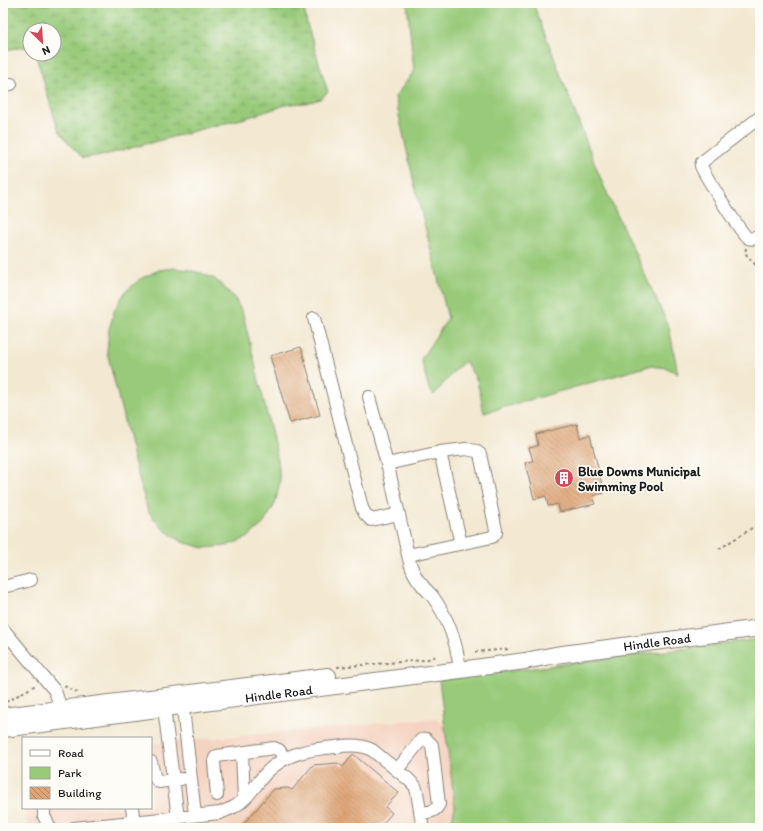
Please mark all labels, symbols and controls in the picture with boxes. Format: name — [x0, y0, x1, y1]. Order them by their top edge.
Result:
north arrow — [22, 22, 62, 62]
text: N — [40, 43, 52, 58]
place label: Blue Downs Municipal Swimming Pool — [578, 464, 701, 495]
building icon: Blue Downs Municipal Swimming Pool — [553, 467, 575, 489]
street label: Hindle Road — [623, 630, 692, 654]
street label: Hindle Road — [244, 682, 313, 706]
legend — [22, 737, 152, 809]
text: Road — [58, 746, 84, 760]
text: Park — [58, 766, 82, 780]
text: Building — [58, 786, 102, 800]

